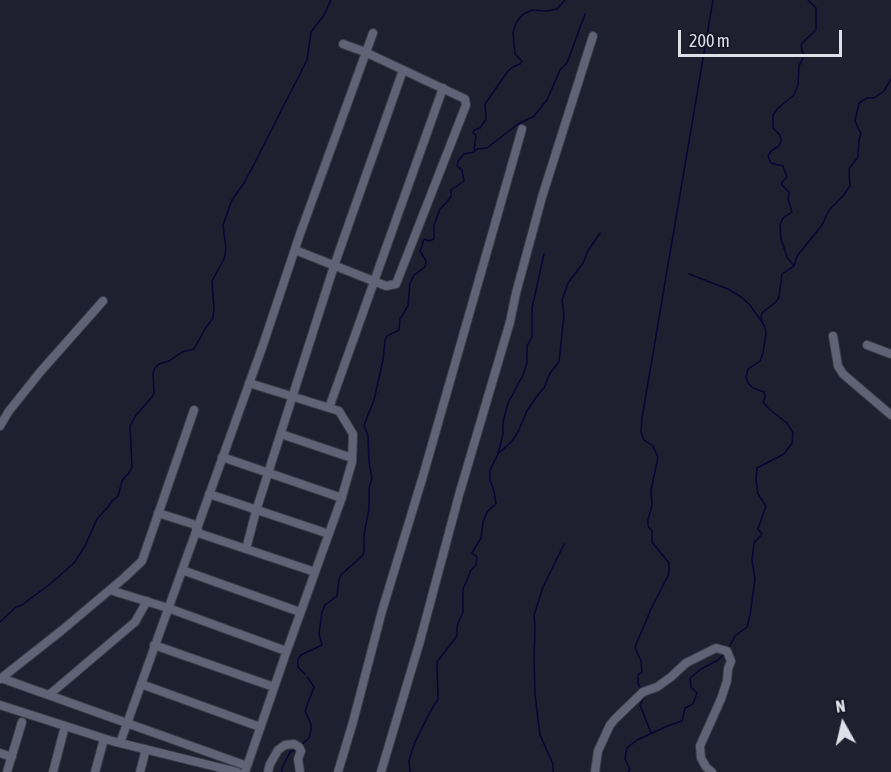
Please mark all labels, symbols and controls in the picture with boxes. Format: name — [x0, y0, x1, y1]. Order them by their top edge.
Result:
scale bar — [681, 18, 844, 56]
text: 200 m — [689, 30, 730, 51]
north arrow — [813, 694, 873, 754]
text: N — [835, 697, 846, 716]

